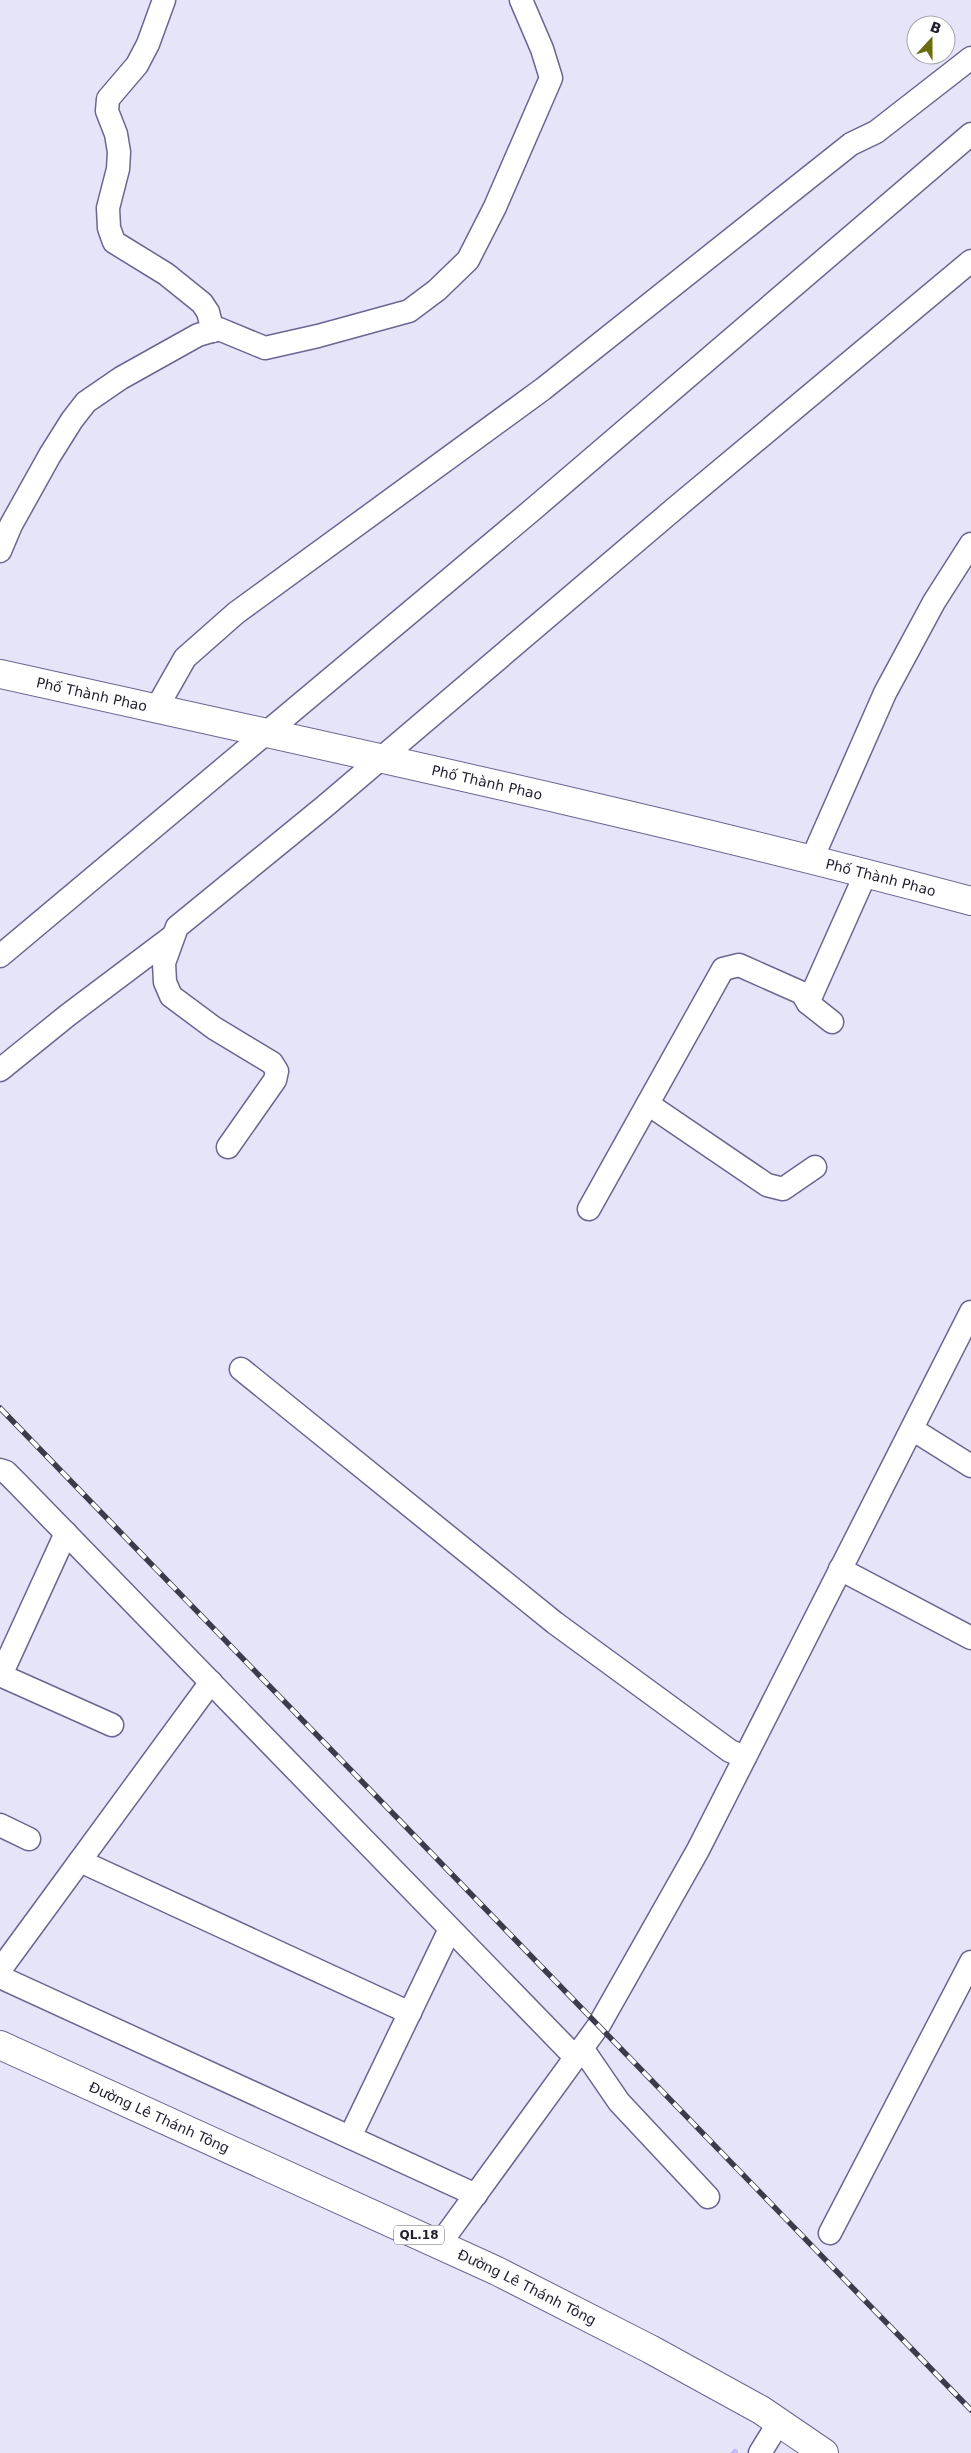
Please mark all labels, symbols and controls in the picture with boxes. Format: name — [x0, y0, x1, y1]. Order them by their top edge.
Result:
north arrow — [906, 15, 956, 65]
text: B — [928, 18, 944, 37]
street label: Phố Thành Phao — [35, 674, 149, 714]
street label: Phố Thành Phao — [430, 762, 544, 803]
street label: Phố Thành Phao — [824, 856, 938, 899]
street label: Đường Lê Thánh Tông — [87, 2079, 232, 2156]
road number: QL.18 — [394, 2226, 444, 2244]
street label: Đường Lê Thánh Tông — [455, 2246, 599, 2328]

